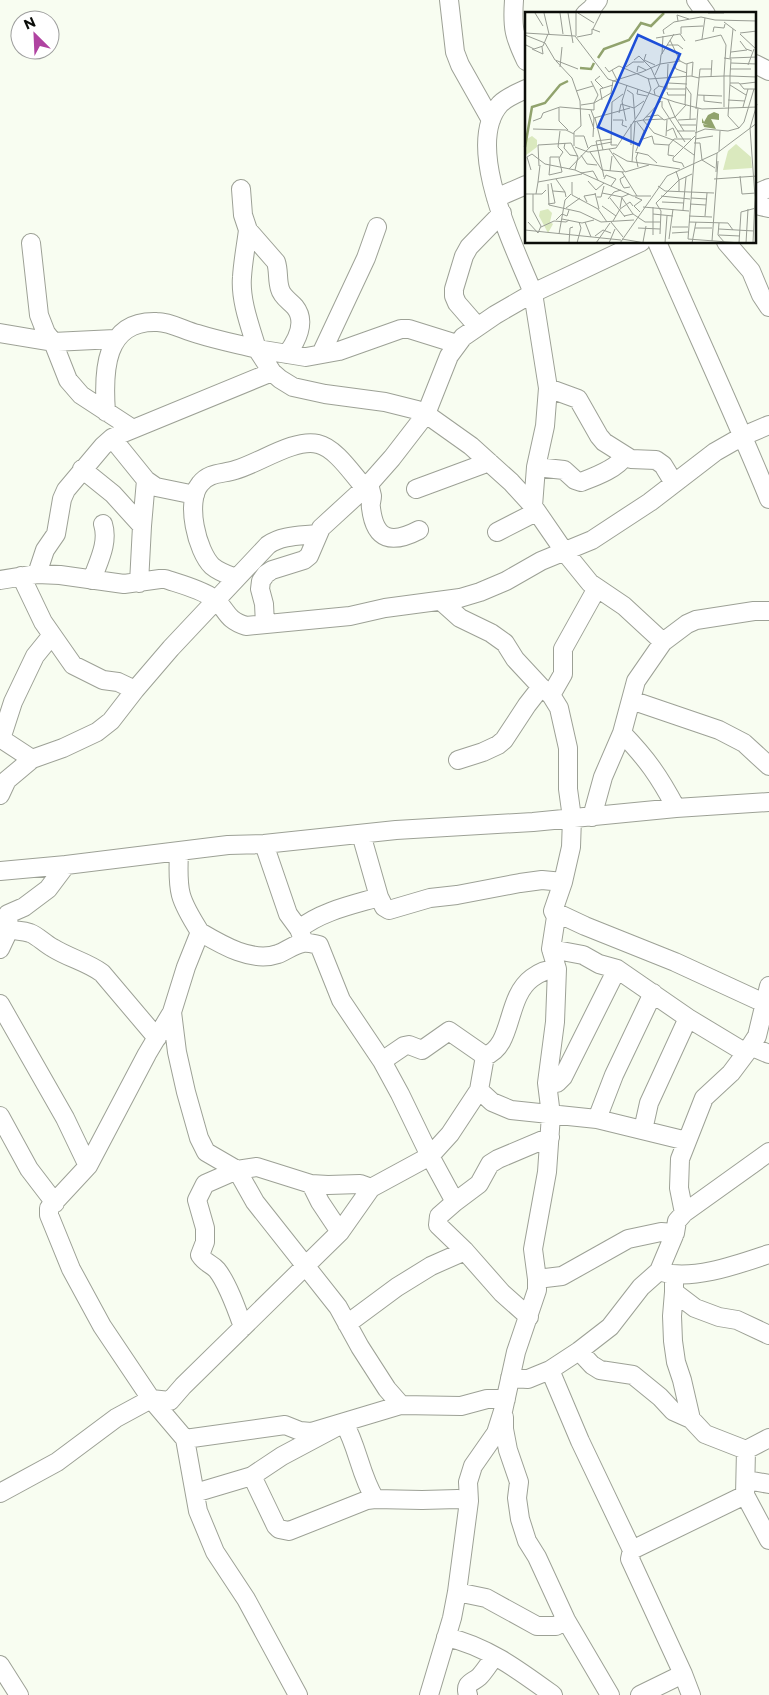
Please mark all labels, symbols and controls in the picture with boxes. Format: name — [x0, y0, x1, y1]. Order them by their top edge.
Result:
north arrow — [10, 10, 60, 60]
inset map — [525, 12, 756, 244]
text: N — [21, 13, 39, 34]

